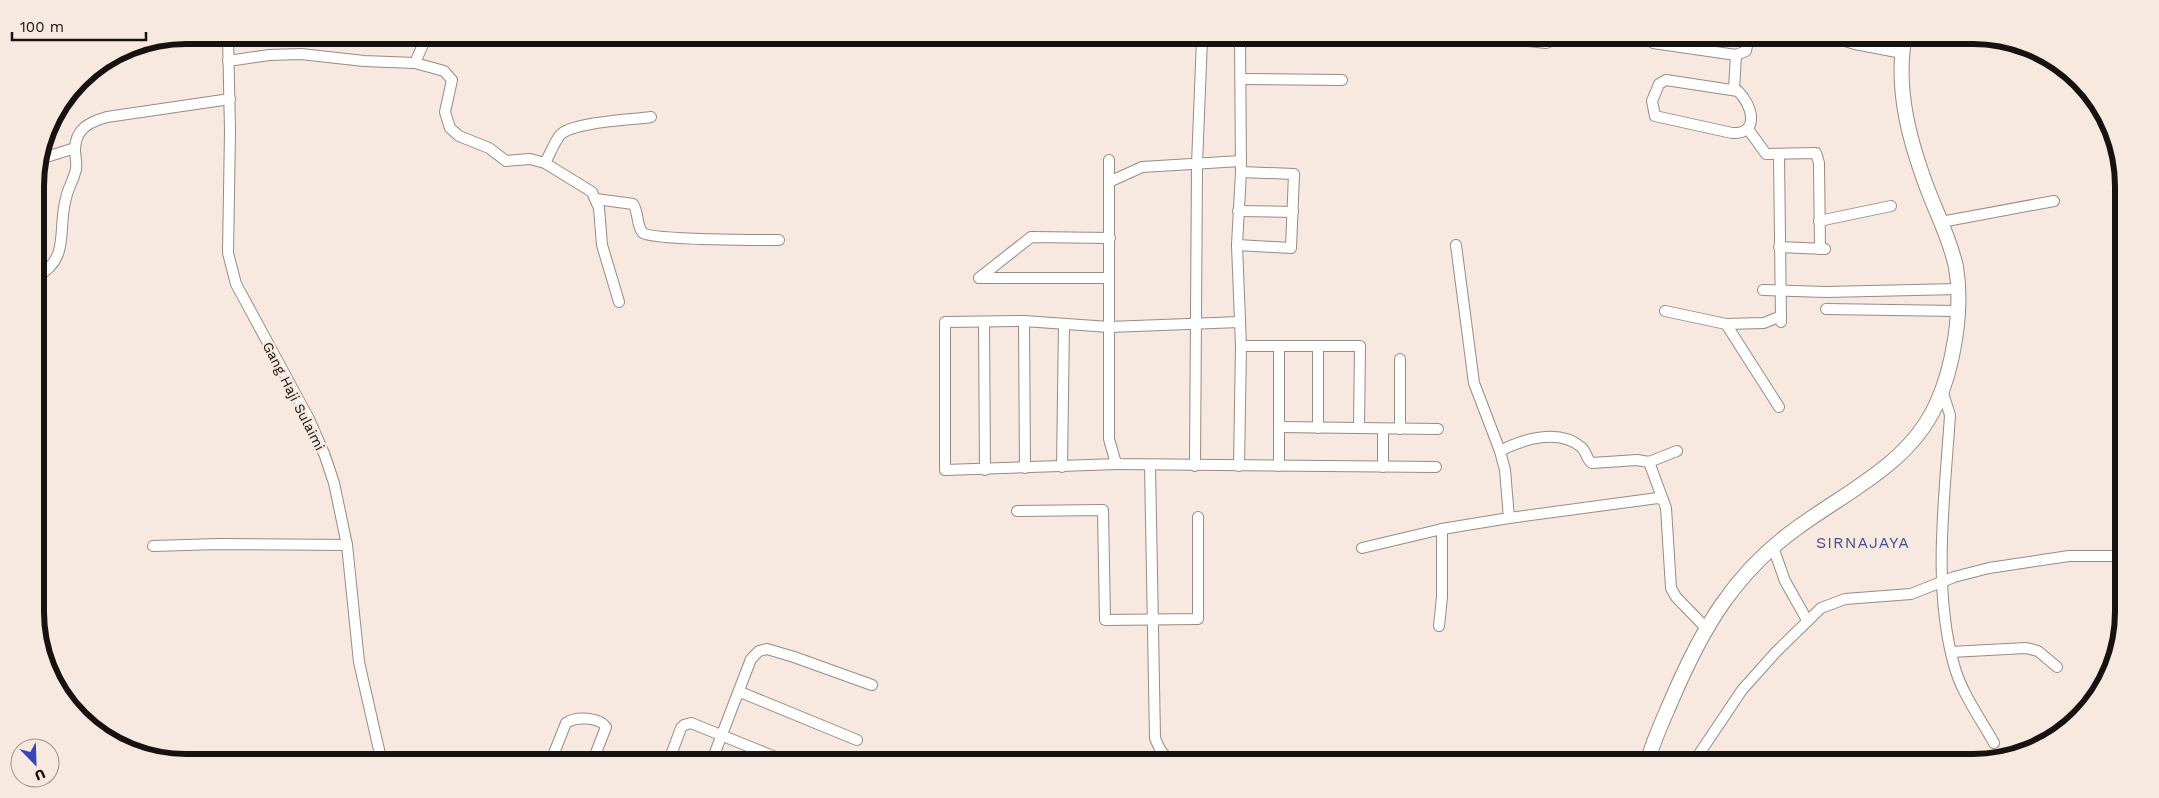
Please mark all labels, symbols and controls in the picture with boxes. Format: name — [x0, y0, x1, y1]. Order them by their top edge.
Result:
scale bar — [12, 10, 146, 42]
text: 100 m — [20, 18, 64, 36]
street label: Gang Haji Sulaimi — [260, 339, 328, 453]
district label: SIRNAJAYA — [1816, 533, 1910, 552]
north arrow — [10, 738, 60, 788]
text: U — [32, 766, 48, 784]

